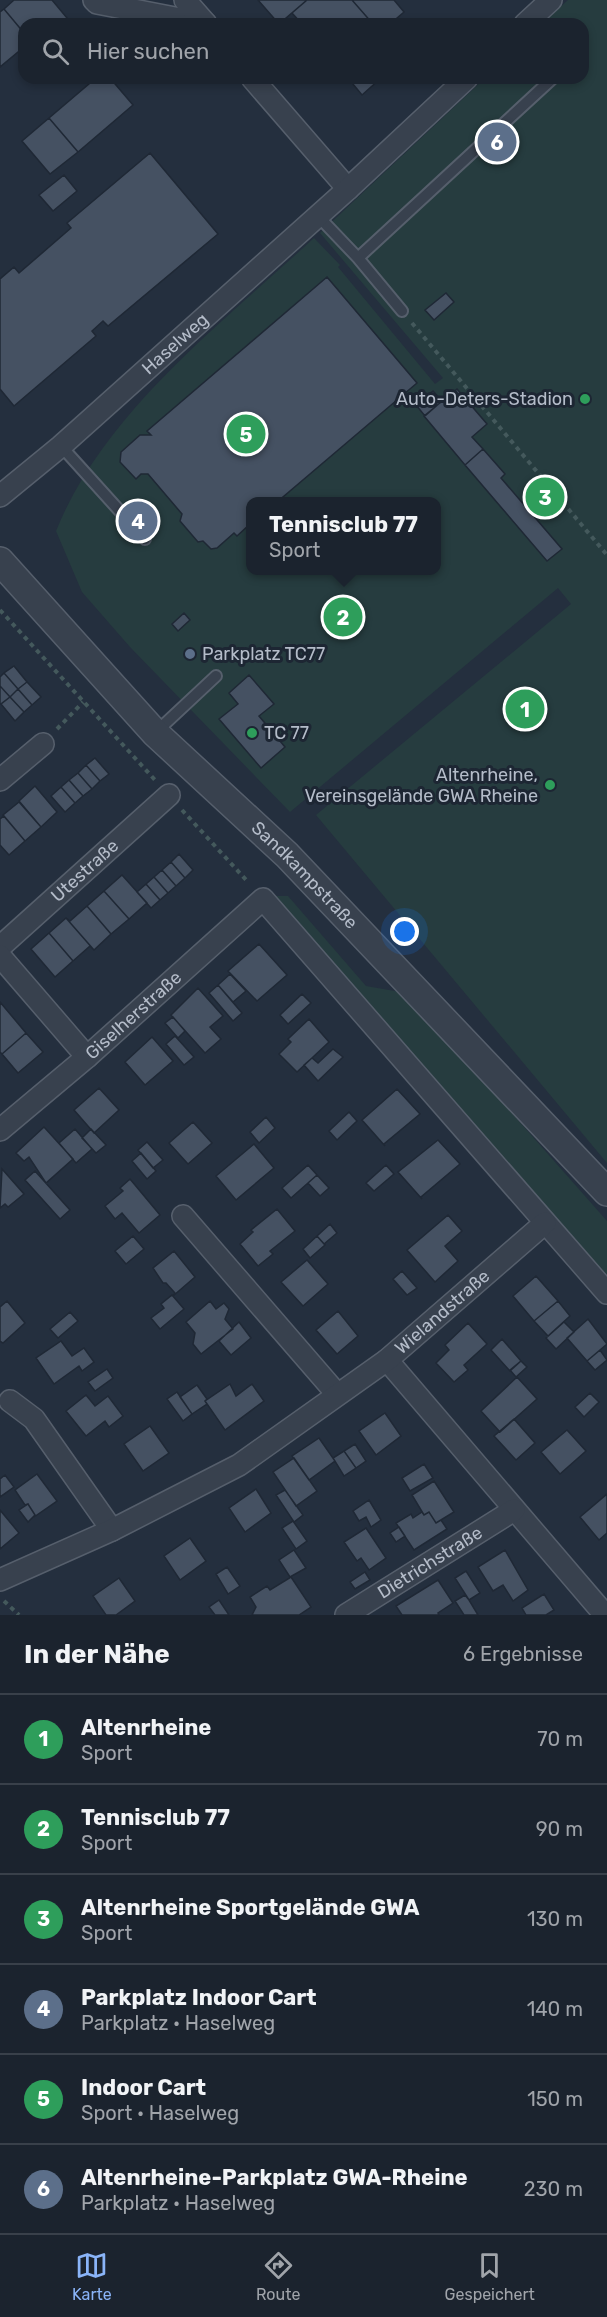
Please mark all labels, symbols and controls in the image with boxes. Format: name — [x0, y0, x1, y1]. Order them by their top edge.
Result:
search box — [18, 18, 589, 84]
icon: search — [39, 35, 72, 68]
text: Hier suchen — [87, 38, 209, 65]
pin: 6 — [478, 120, 516, 164]
street label: Haselweg — [137, 308, 213, 379]
place label: Auto-Deters-Stadion — [396, 388, 573, 410]
marker: Auto-Deters-Stadion — [578, 392, 592, 406]
pin: 5 — [226, 412, 266, 456]
pin: 3 — [526, 474, 564, 520]
popup — [246, 497, 441, 575]
pin: 4 — [118, 498, 158, 544]
text: Tennisclub 77 — [269, 511, 418, 538]
text: Sport — [269, 538, 320, 562]
pin: 2 — [324, 594, 362, 640]
place label: Parkplatz TC77 — [202, 643, 325, 665]
marker: Parkplatz TC77 — [183, 647, 197, 661]
pin: 1 — [506, 686, 544, 732]
place label: TC 77 — [264, 722, 309, 744]
marker: TC 77 — [245, 726, 259, 740]
place label: Altenrheine, Vereinsgelände GWA Rheine — [304, 764, 538, 807]
marker: Altenrheine, Vereinsgelände GWA Rheine — [543, 778, 557, 792]
street label: Sandkampstraße — [247, 817, 362, 933]
street label: Utestraße — [46, 835, 123, 907]
your location — [390, 917, 419, 946]
street label: Giselherstraße — [81, 966, 186, 1064]
street label: Wielandstraße — [390, 1265, 494, 1359]
street label: Dietrichstraße — [373, 1522, 486, 1604]
text: In der Nähe — [24, 1639, 170, 1670]
text: 6 Ergebnisse — [463, 1642, 583, 1666]
text: Altenrheine — [81, 1714, 211, 1741]
text: 1 — [39, 1727, 48, 1751]
text: 70 m — [537, 1727, 583, 1751]
text: Sport — [81, 1741, 132, 1765]
text: Tennisclub 77 — [81, 1804, 230, 1831]
text: 2 — [37, 1817, 50, 1841]
text: 90 m — [536, 1817, 583, 1841]
text: Sport — [81, 1831, 132, 1855]
text: Altenrheine Sportgelände GWA — [81, 1894, 419, 1921]
text: 3 — [37, 1907, 50, 1931]
text: 130 m — [527, 1907, 583, 1931]
text: Sport — [81, 1921, 132, 1945]
text: Parkplatz Indoor Cart — [81, 1984, 317, 2011]
text: 4 — [37, 1997, 50, 2021]
text: 140 m — [527, 1997, 583, 2021]
text: Parkplatz · Haselweg — [81, 2011, 275, 2035]
text: Indoor Cart — [81, 2074, 206, 2101]
text: 5 — [37, 2087, 50, 2111]
text: 150 m — [527, 2087, 583, 2111]
text: Sport · Haselweg — [81, 2101, 239, 2125]
text: Altenrheine-Parkplatz GWA-Rheine — [81, 2164, 468, 2191]
text: 6 — [37, 2177, 50, 2201]
text: 230 m — [524, 2177, 583, 2201]
text: Parkplatz · Haselweg — [81, 2191, 275, 2215]
tab: Karte — [72, 2249, 112, 2304]
tab: Route — [256, 2249, 300, 2304]
tab: Gespeichert — [445, 2249, 535, 2304]

